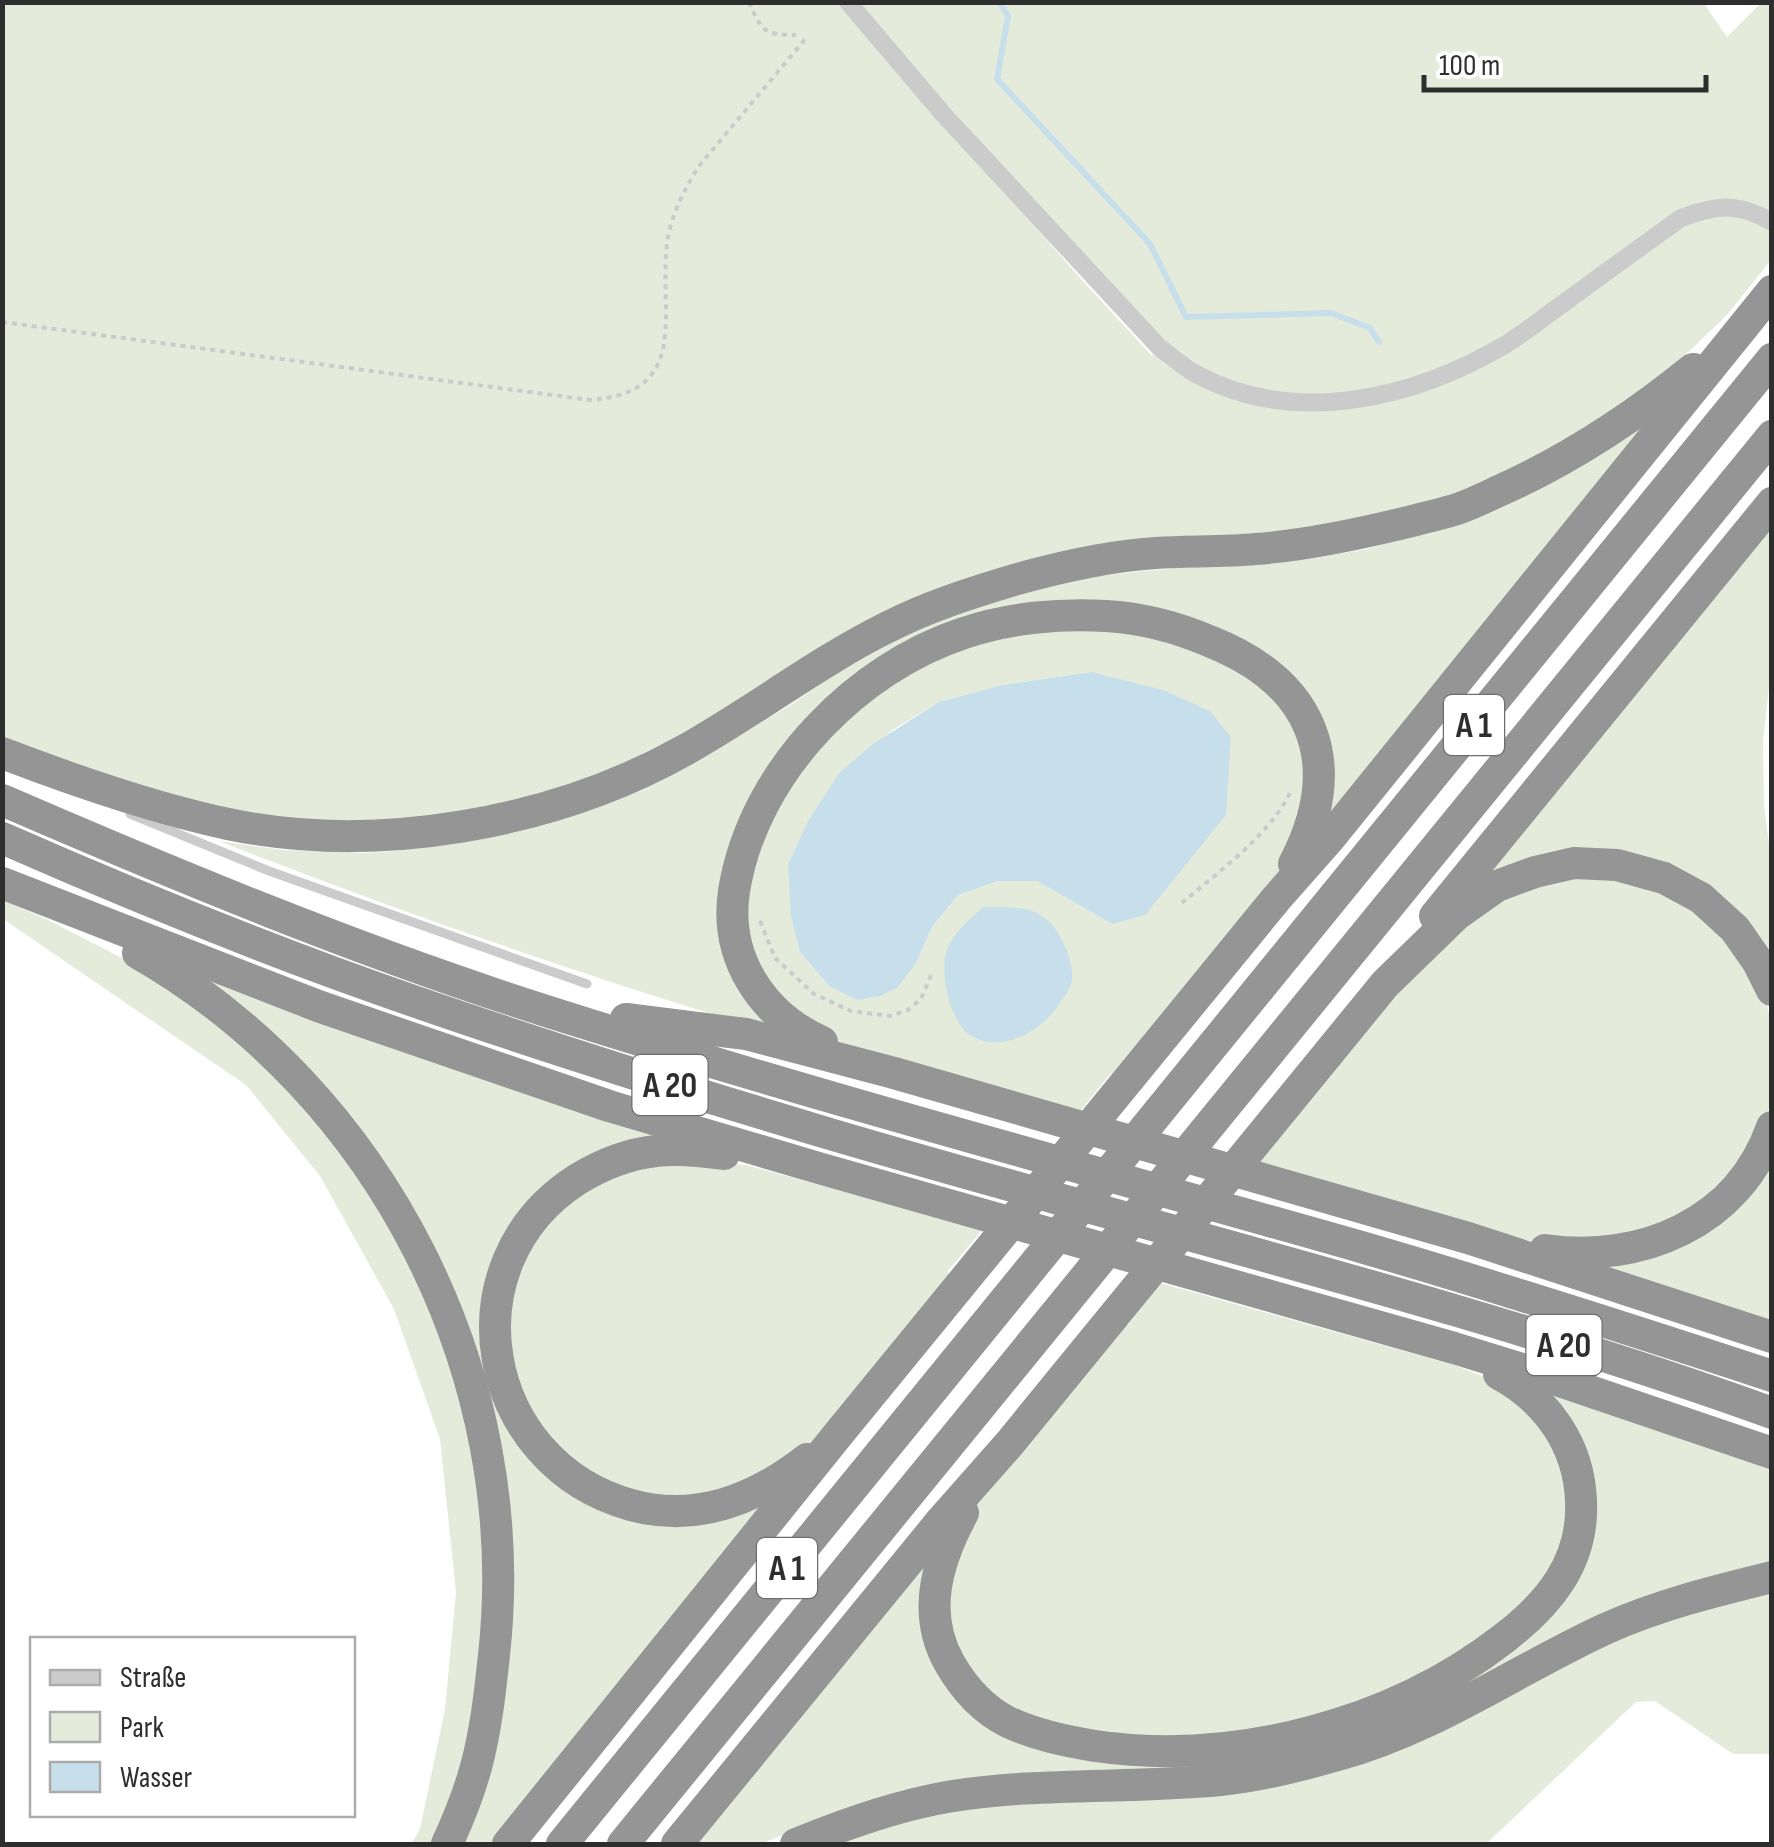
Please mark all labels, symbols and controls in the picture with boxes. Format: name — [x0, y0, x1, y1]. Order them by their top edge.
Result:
scale bar — [1424, 30, 1706, 92]
text: 100 m — [1439, 48, 1500, 84]
road number: A 1 — [1444, 695, 1504, 755]
road number: A 20 — [632, 1055, 708, 1115]
road number: A 20 — [1526, 1315, 1602, 1375]
road number: A 1 — [757, 1538, 817, 1598]
legend — [30, 1637, 355, 1817]
text: Straße — [120, 1660, 186, 1696]
text: Park — [120, 1710, 164, 1746]
text: Wasser — [120, 1760, 193, 1796]

